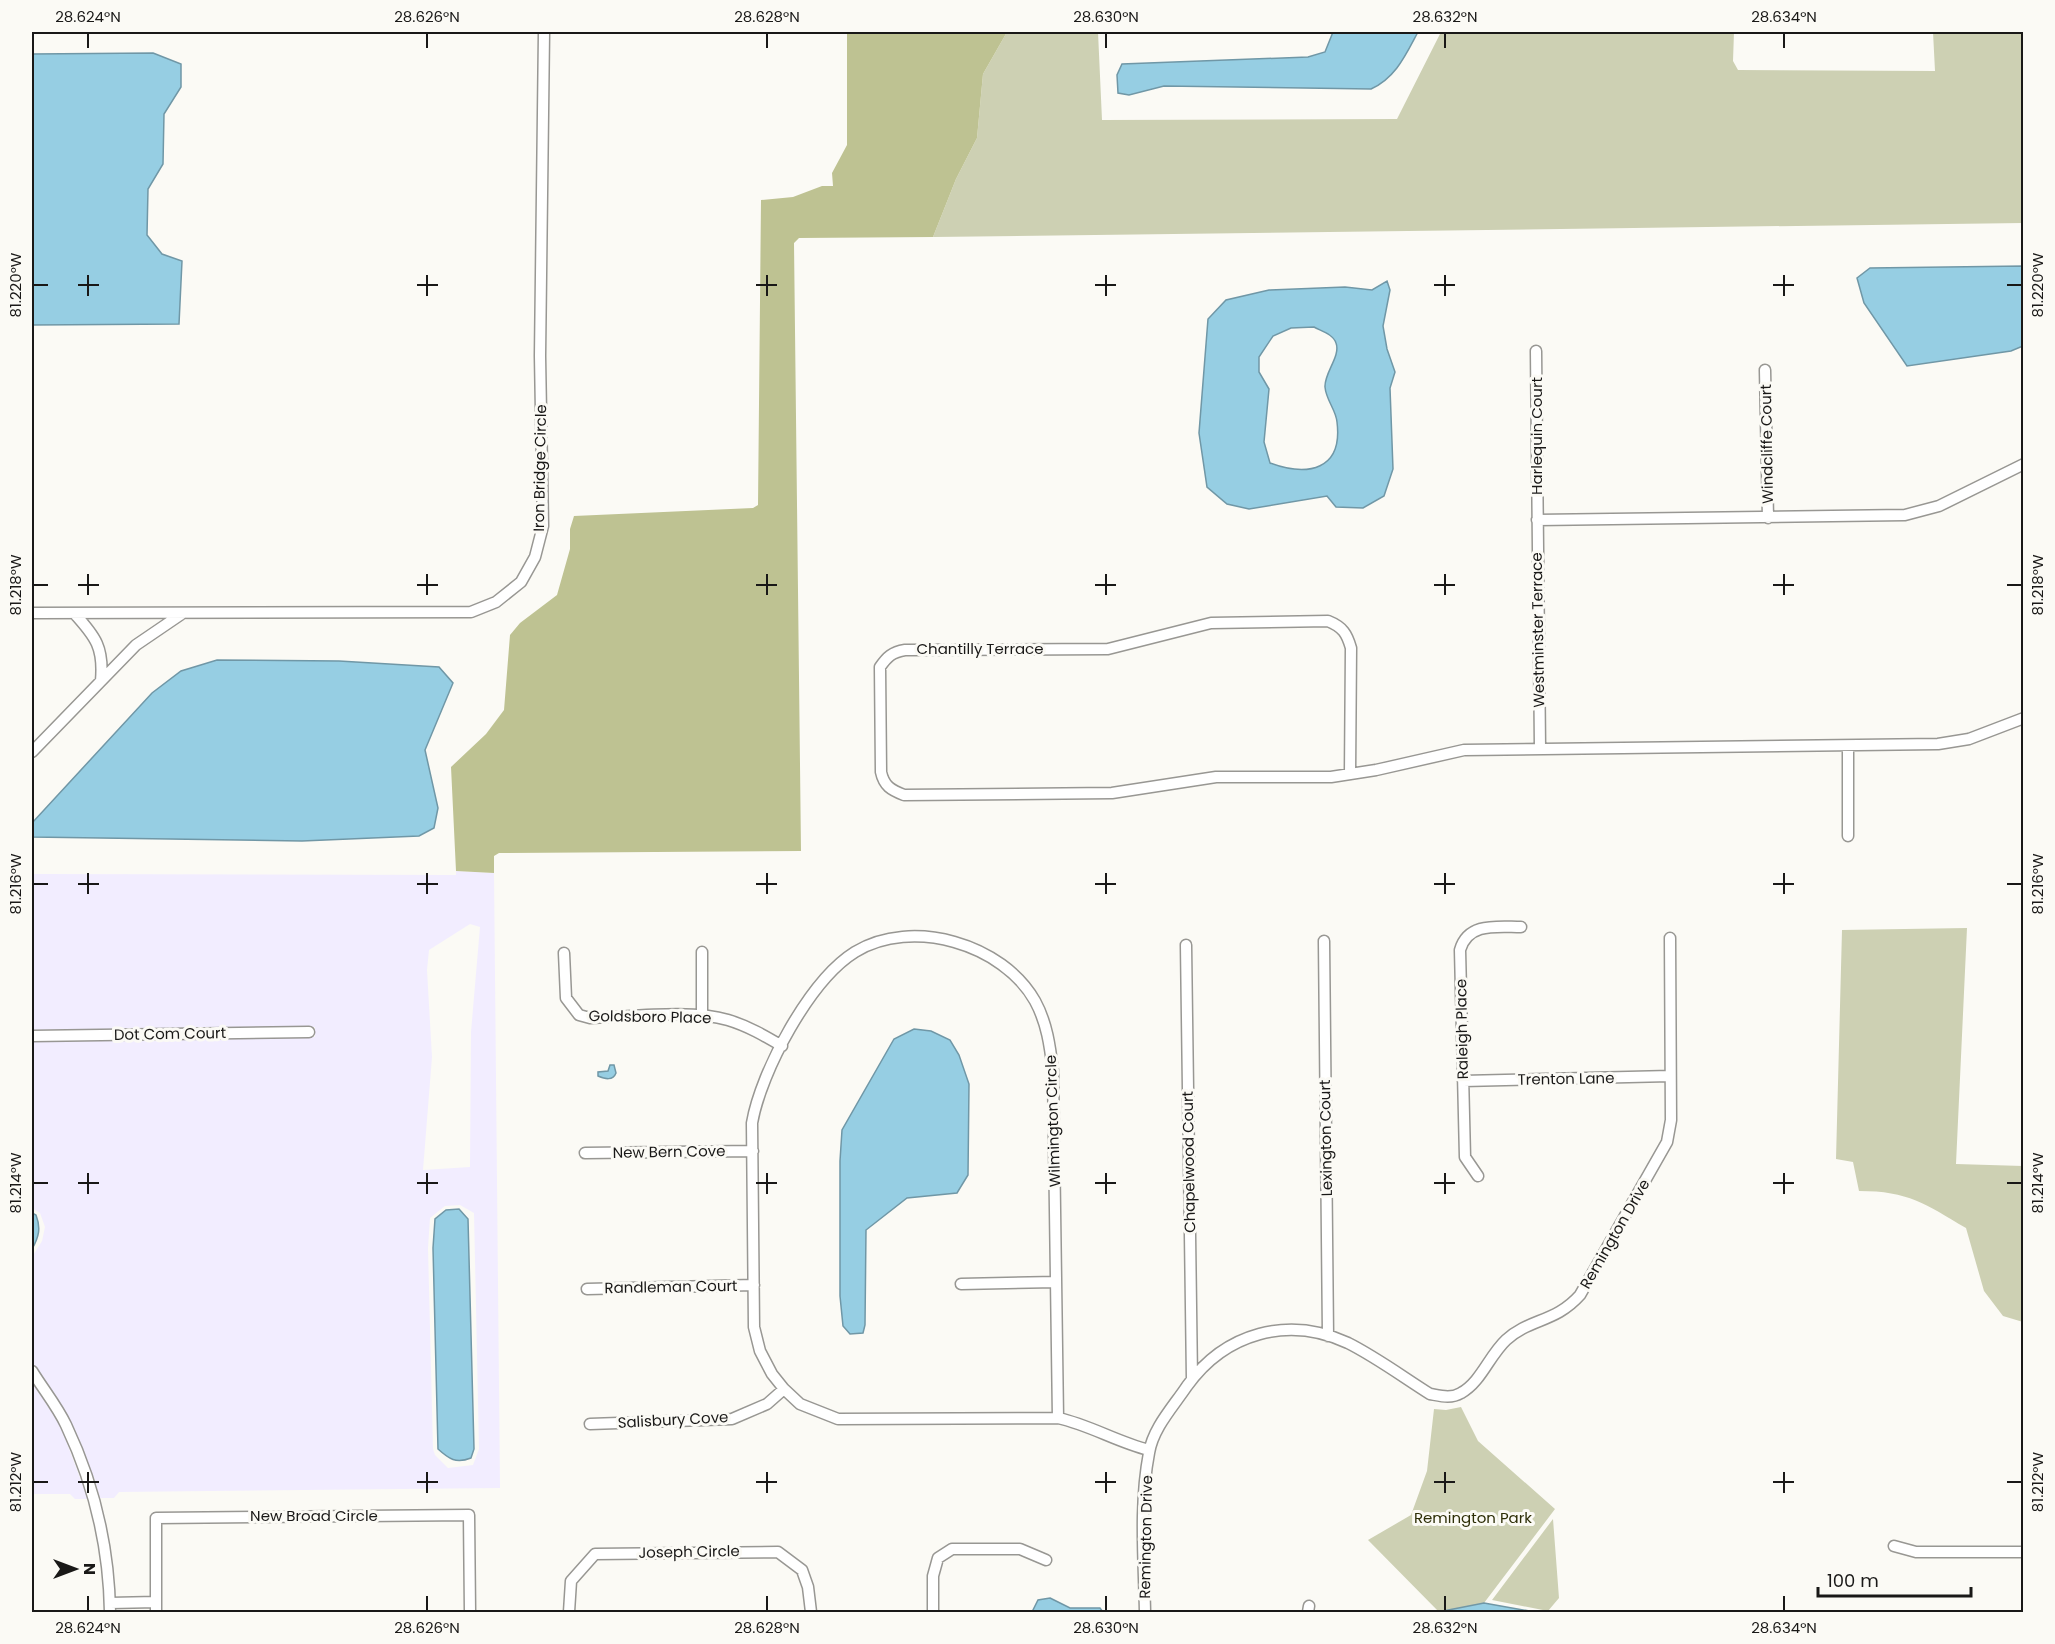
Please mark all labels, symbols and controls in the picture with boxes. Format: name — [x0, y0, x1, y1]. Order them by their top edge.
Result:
text: 28.624°N — [55, 6, 121, 27]
text: 28.626°N — [394, 6, 460, 27]
text: 28.628°N — [734, 6, 800, 27]
text: 28.630°N — [1073, 6, 1139, 27]
text: 28.632°N — [1413, 6, 1477, 27]
text: 28.634°N — [1751, 6, 1817, 27]
text: 81.220°W — [5, 252, 26, 317]
text: 81.220°W — [2027, 252, 2048, 317]
street label: Harlequin Court — [1526, 377, 1547, 495]
street label: Windcliffe Court — [1755, 384, 1778, 504]
street label: Iron Bridge Circle — [528, 404, 551, 532]
street label: Westminster Terrace — [1526, 552, 1549, 708]
text: 81.218°W — [5, 554, 26, 616]
text: 81.218°W — [2027, 554, 2048, 616]
street label: Chantilly Terrace — [916, 638, 1044, 659]
text: 81.216°W — [5, 853, 26, 915]
text: 81.216°W — [2027, 853, 2048, 915]
street label: Raleigh Place — [1450, 979, 1473, 1079]
street label: Goldsboro Place — [588, 1005, 712, 1028]
street label: Dot Com Court — [114, 1022, 226, 1045]
street label: Wilmington Circle — [1040, 1054, 1065, 1188]
street label: Trenton Lane — [1517, 1067, 1615, 1090]
street label: Lexington Court — [1314, 1079, 1337, 1197]
street label: Chapelwood Court — [1177, 1091, 1200, 1233]
street label: New Bern Cove — [612, 1140, 726, 1163]
text: 81.214°W — [5, 1152, 26, 1214]
text: 81.214°W — [2027, 1152, 2048, 1214]
street label: Remington Drive — [1575, 1175, 1655, 1293]
street label: Randleman Court — [604, 1275, 738, 1298]
street label: Salisbury Cove — [617, 1406, 729, 1433]
text: 81.212°W — [5, 1452, 26, 1512]
text: 81.212°W — [2027, 1452, 2048, 1512]
street label: Remington Drive — [1134, 1475, 1157, 1599]
street label: New Broad Circle — [250, 1505, 378, 1526]
park label: Remington Park — [1414, 1507, 1532, 1528]
north arrow — [45, 1539, 105, 1599]
street label: Joseph Circle — [638, 1540, 740, 1563]
scale bar — [1818, 1560, 1971, 1598]
text: N — [78, 1563, 101, 1575]
text: 100 m — [1827, 1568, 1879, 1593]
text: 28.624°N — [55, 1617, 121, 1638]
text: 28.626°N — [394, 1617, 460, 1638]
text: 28.628°N — [734, 1617, 800, 1638]
text: 28.630°N — [1073, 1617, 1139, 1638]
text: 28.632°N — [1413, 1617, 1477, 1638]
text: 28.634°N — [1751, 1617, 1817, 1638]

